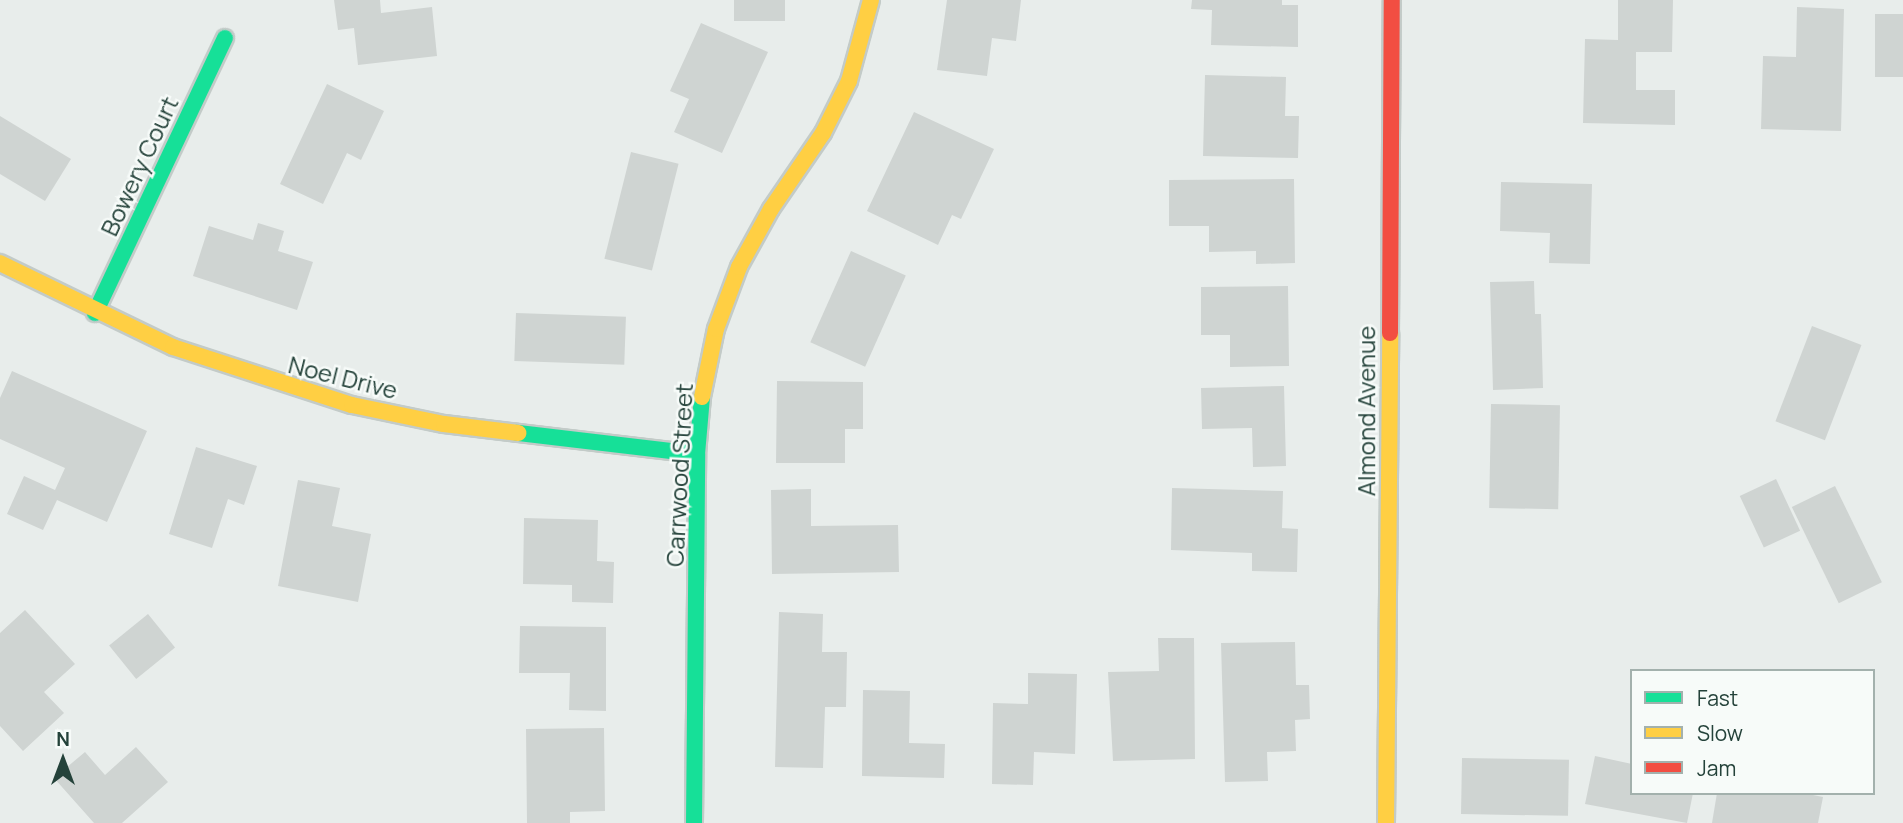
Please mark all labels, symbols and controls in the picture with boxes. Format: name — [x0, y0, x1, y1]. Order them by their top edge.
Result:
street label: Bowery Court — [94, 92, 184, 240]
street label: Almond Avenue — [1352, 326, 1380, 496]
street label: Noel Drive — [286, 350, 400, 404]
street label: Carrwood Street — [660, 383, 698, 567]
legend — [1630, 669, 1875, 795]
text: Fast — [1697, 684, 1738, 712]
text: Slow — [1697, 719, 1743, 747]
north arrow — [28, 725, 98, 795]
text: N — [56, 726, 70, 752]
text: Jam — [1697, 754, 1736, 782]

